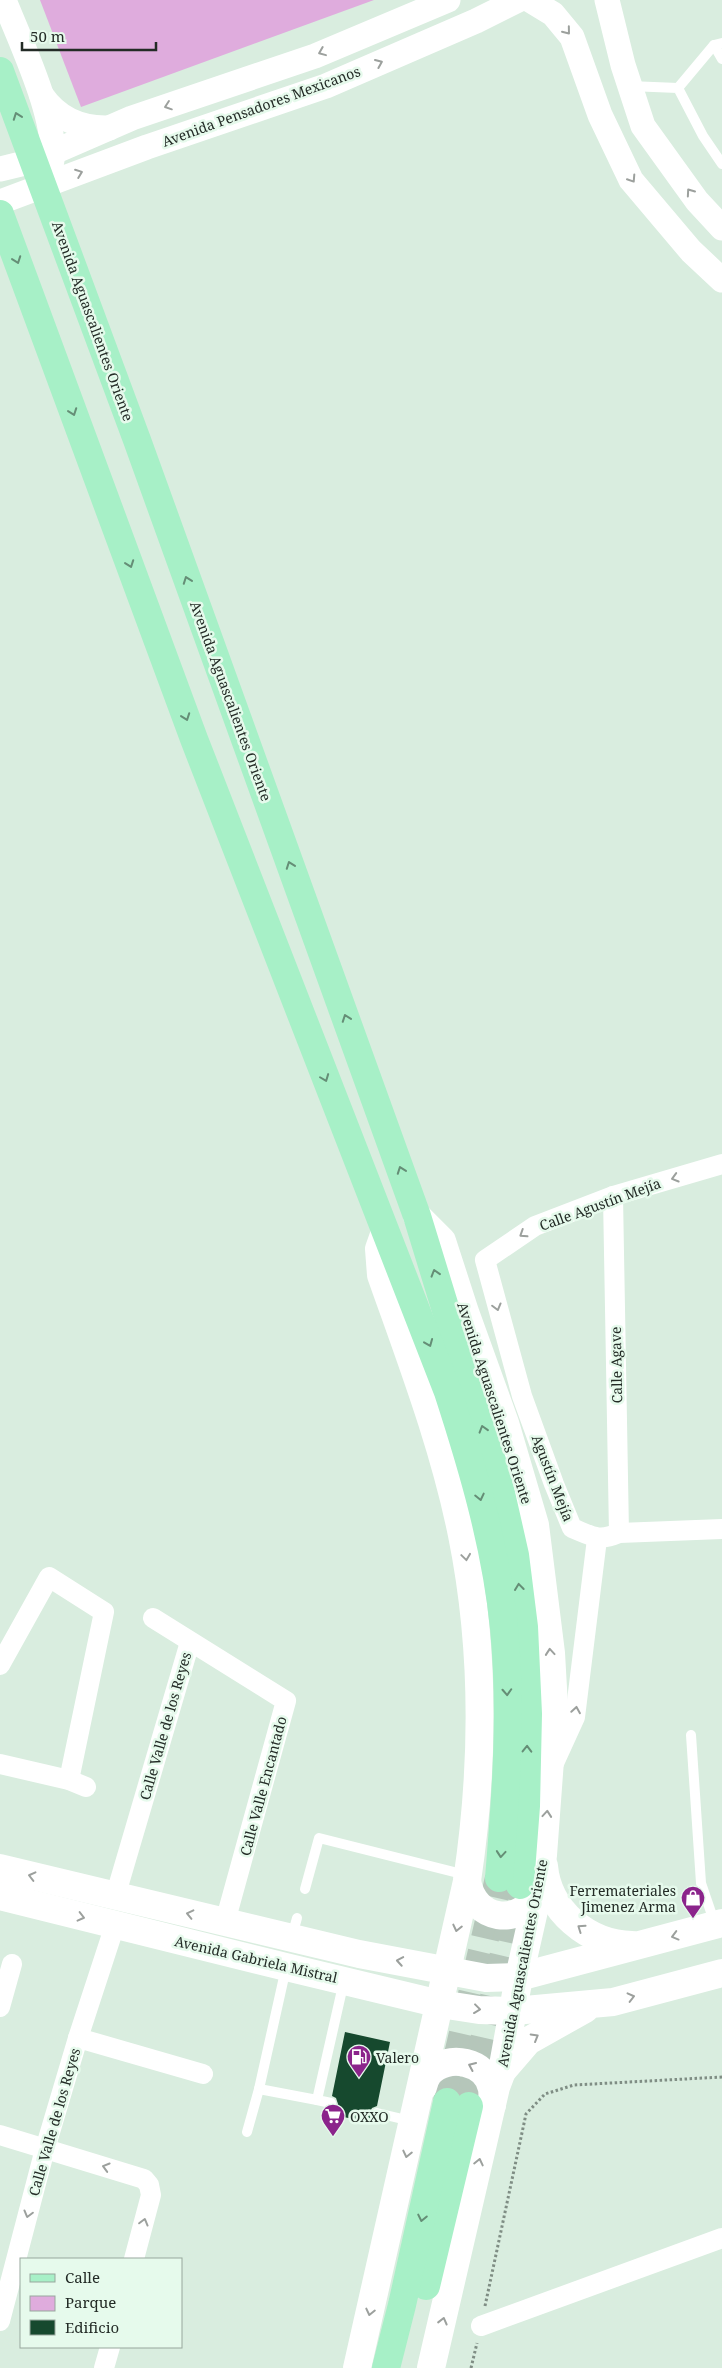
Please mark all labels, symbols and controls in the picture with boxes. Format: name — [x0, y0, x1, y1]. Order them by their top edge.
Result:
scale bar — [22, 20, 156, 52]
one-way arrow — [561, 25, 569, 34]
text: 50 m — [30, 26, 65, 46]
one-way arrow — [318, 46, 327, 57]
one-way arrow — [374, 58, 383, 69]
street label: Avenida Pensadores Mexicanos — [159, 61, 363, 151]
one-way arrow — [165, 100, 173, 110]
one-way arrow — [12, 112, 23, 121]
one-way arrow — [74, 169, 83, 180]
one-way arrow — [625, 174, 635, 183]
one-way arrow — [687, 188, 696, 198]
street label: Avenida Aguascalientes Oriente — [48, 218, 138, 424]
one-way arrow — [11, 255, 21, 263]
one-way arrow — [67, 407, 77, 416]
one-way arrow — [124, 559, 134, 568]
one-way arrow — [183, 577, 193, 585]
street label: Avenida Aguascalientes Oriente — [186, 598, 276, 804]
one-way arrow — [180, 712, 190, 720]
one-way arrow — [286, 861, 296, 870]
one-way arrow — [342, 1014, 352, 1022]
one-way arrow — [319, 1074, 329, 1082]
one-way arrow — [397, 1167, 407, 1175]
one-way arrow — [672, 1172, 680, 1182]
street label: Calle Agustín Mejía — [537, 1173, 663, 1235]
one-way arrow — [520, 1228, 529, 1237]
one-way arrow — [430, 1270, 440, 1278]
street label: Avenida Aguascalientes Oriente — [453, 1300, 537, 1506]
one-way arrow — [492, 1302, 502, 1310]
street label: Calle Agave — [606, 1326, 626, 1404]
one-way arrow — [422, 1338, 433, 1347]
one-way arrow — [478, 1425, 488, 1433]
street label: Agustín Mejía — [528, 1432, 578, 1524]
one-way arrow — [474, 1492, 485, 1501]
one-way arrow — [460, 1553, 470, 1561]
one-way arrow — [514, 1582, 525, 1590]
one-way arrow — [545, 1648, 556, 1656]
street label: Calle Valle de los Reyes — [135, 1650, 195, 1802]
one-way arrow — [501, 1688, 512, 1696]
one-way arrow — [570, 1705, 580, 1714]
street label: Calle Valle Encantado — [235, 1714, 291, 1858]
one-way arrow — [522, 1745, 533, 1753]
one-way arrow — [541, 1810, 552, 1818]
one-way arrow — [496, 1850, 507, 1858]
street label: Avenida Aguascalientes Oriente — [493, 1857, 551, 2069]
one-way arrow — [27, 1871, 36, 1882]
place label: Ferremateriales Jimenez Arma — [570, 1881, 676, 1916]
shop icon: Ferremateriales Jimenez Arma — [680, 1885, 706, 1919]
one-way arrow — [185, 1909, 194, 1920]
one-way arrow — [77, 1911, 86, 1922]
one-way arrow — [452, 1923, 463, 1932]
one-way arrow — [577, 1925, 587, 1934]
one-way arrow — [671, 1930, 679, 1941]
street label: Avenida Gabriela Mistral — [173, 1931, 340, 1987]
one-way arrow — [395, 1956, 404, 1966]
one-way arrow — [627, 1992, 636, 2003]
one-way arrow — [473, 2003, 481, 2014]
one-way arrow — [530, 2033, 539, 2043]
fuel station icon: Valero — [346, 2044, 372, 2078]
street label: Calle Valle de los Reyes — [24, 2046, 84, 2198]
place label: Valero — [376, 2048, 419, 2067]
one-way arrow — [468, 2061, 477, 2072]
supermarket icon: OXXO — [320, 2103, 346, 2137]
place label: OXXO — [350, 2107, 389, 2126]
one-way arrow — [402, 2149, 413, 2158]
one-way arrow — [473, 2158, 484, 2167]
one-way arrow — [102, 2163, 110, 2173]
one-way arrow — [23, 2209, 34, 2218]
one-way arrow — [417, 2214, 427, 2223]
one-way arrow — [138, 2218, 149, 2227]
legend — [20, 2258, 182, 2348]
text: Calle — [65, 2267, 100, 2287]
text: Parque — [65, 2292, 116, 2312]
one-way arrow — [365, 2307, 376, 2316]
one-way arrow — [437, 2316, 448, 2325]
text: Edificio — [65, 2317, 119, 2337]

